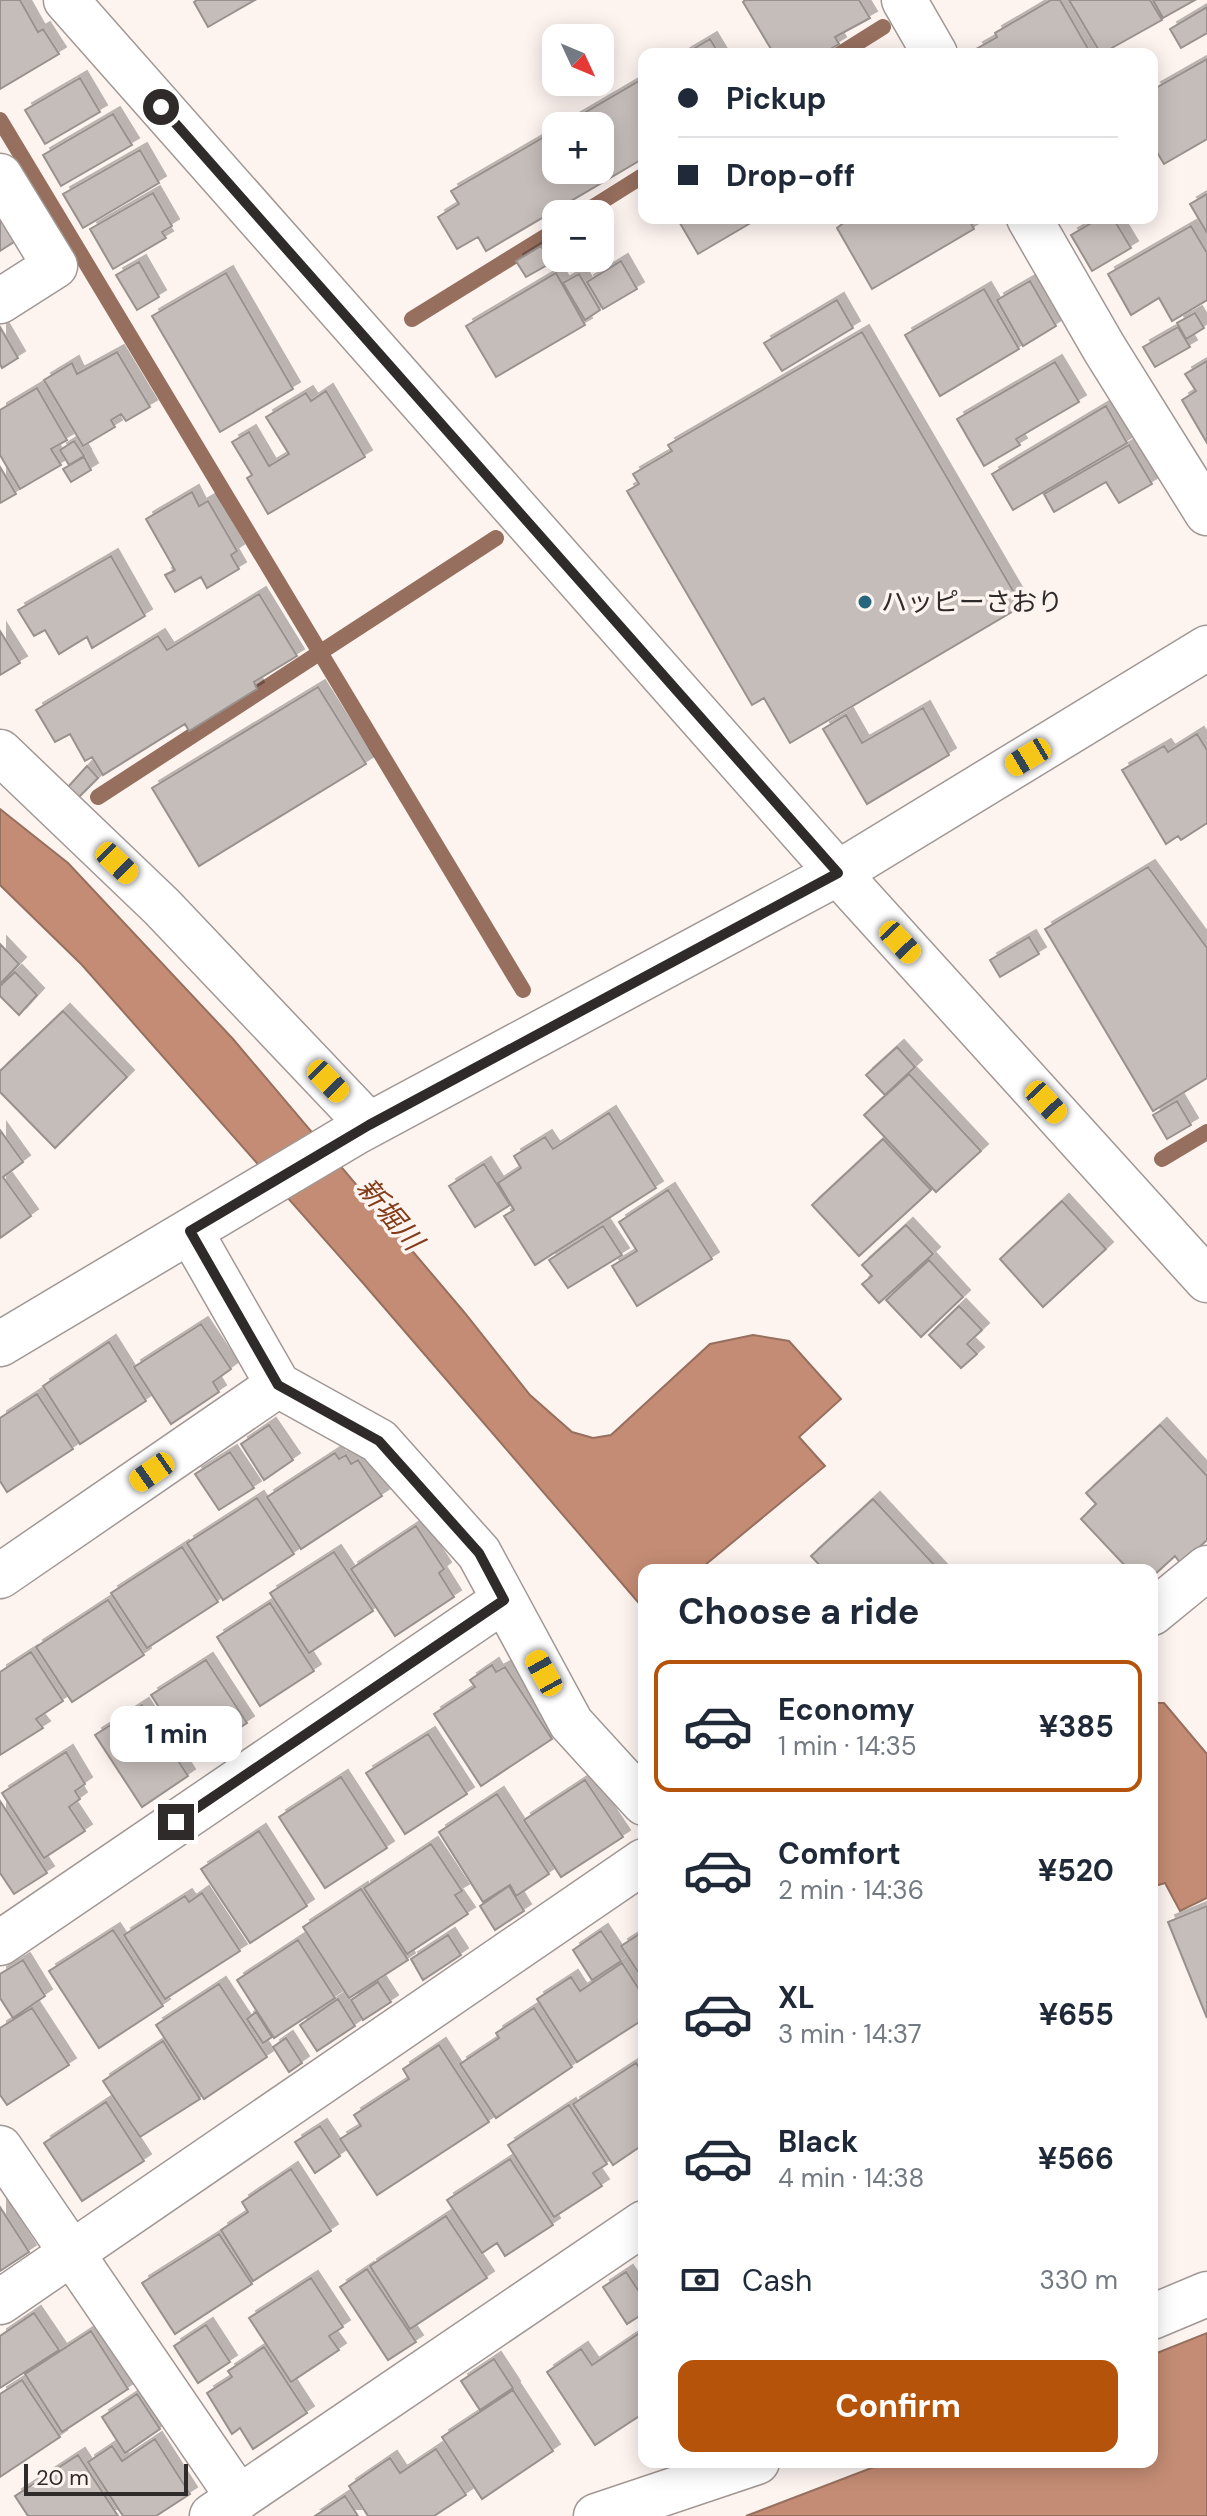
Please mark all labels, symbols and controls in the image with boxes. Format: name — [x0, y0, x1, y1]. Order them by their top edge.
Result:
north arrow — [542, 24, 614, 96]
map controls — [542, 24, 614, 272]
text: Pickup — [726, 79, 826, 118]
route start — [143, 89, 179, 125]
button: + — [542, 112, 614, 184]
text: Drop-off — [726, 156, 855, 195]
button: − — [542, 200, 614, 272]
place label: ハッピーさおり — [881, 585, 1063, 619]
marker: ハッピーさおり — [856, 593, 874, 611]
car — [1001, 734, 1055, 780]
car — [91, 838, 143, 888]
car — [875, 916, 925, 968]
car — [303, 1055, 353, 1107]
car — [1021, 1076, 1071, 1128]
water label: 新堀川 — [349, 1170, 433, 1260]
car — [125, 1448, 179, 1496]
text: Choose a ride — [678, 1588, 919, 1635]
car — [522, 1646, 566, 1700]
icon: car — [682, 1690, 754, 1762]
text: Economy — [778, 1690, 915, 1729]
callout: 1 min — [110, 1706, 242, 1762]
text: ¥385 — [1039, 1707, 1114, 1746]
text: 1 min — [144, 1717, 208, 1751]
text: 1 min · 14:35 — [778, 1729, 917, 1763]
route end — [158, 1804, 194, 1840]
icon: car — [682, 1834, 754, 1906]
text: Comfort — [778, 1834, 901, 1873]
text: ¥520 — [1038, 1851, 1114, 1890]
text: 2 min · 14:36 — [778, 1873, 924, 1907]
icon: car — [682, 1978, 754, 2050]
text: XL — [778, 1978, 815, 2017]
text: ¥655 — [1039, 1995, 1114, 2034]
text: 3 min · 14:37 — [778, 2017, 922, 2051]
icon: car — [682, 2122, 754, 2194]
text: Black — [778, 2122, 858, 2161]
text: ¥566 — [1038, 2139, 1114, 2178]
text: 4 min · 14:38 — [778, 2161, 924, 2195]
icon: cash — [678, 2258, 722, 2302]
text: Cash — [742, 2261, 812, 2300]
text: 330 m — [1039, 2263, 1118, 2297]
button: Confirm — [678, 2360, 1118, 2452]
scale bar — [24, 2460, 188, 2496]
text: 20 m — [36, 2463, 89, 2492]

